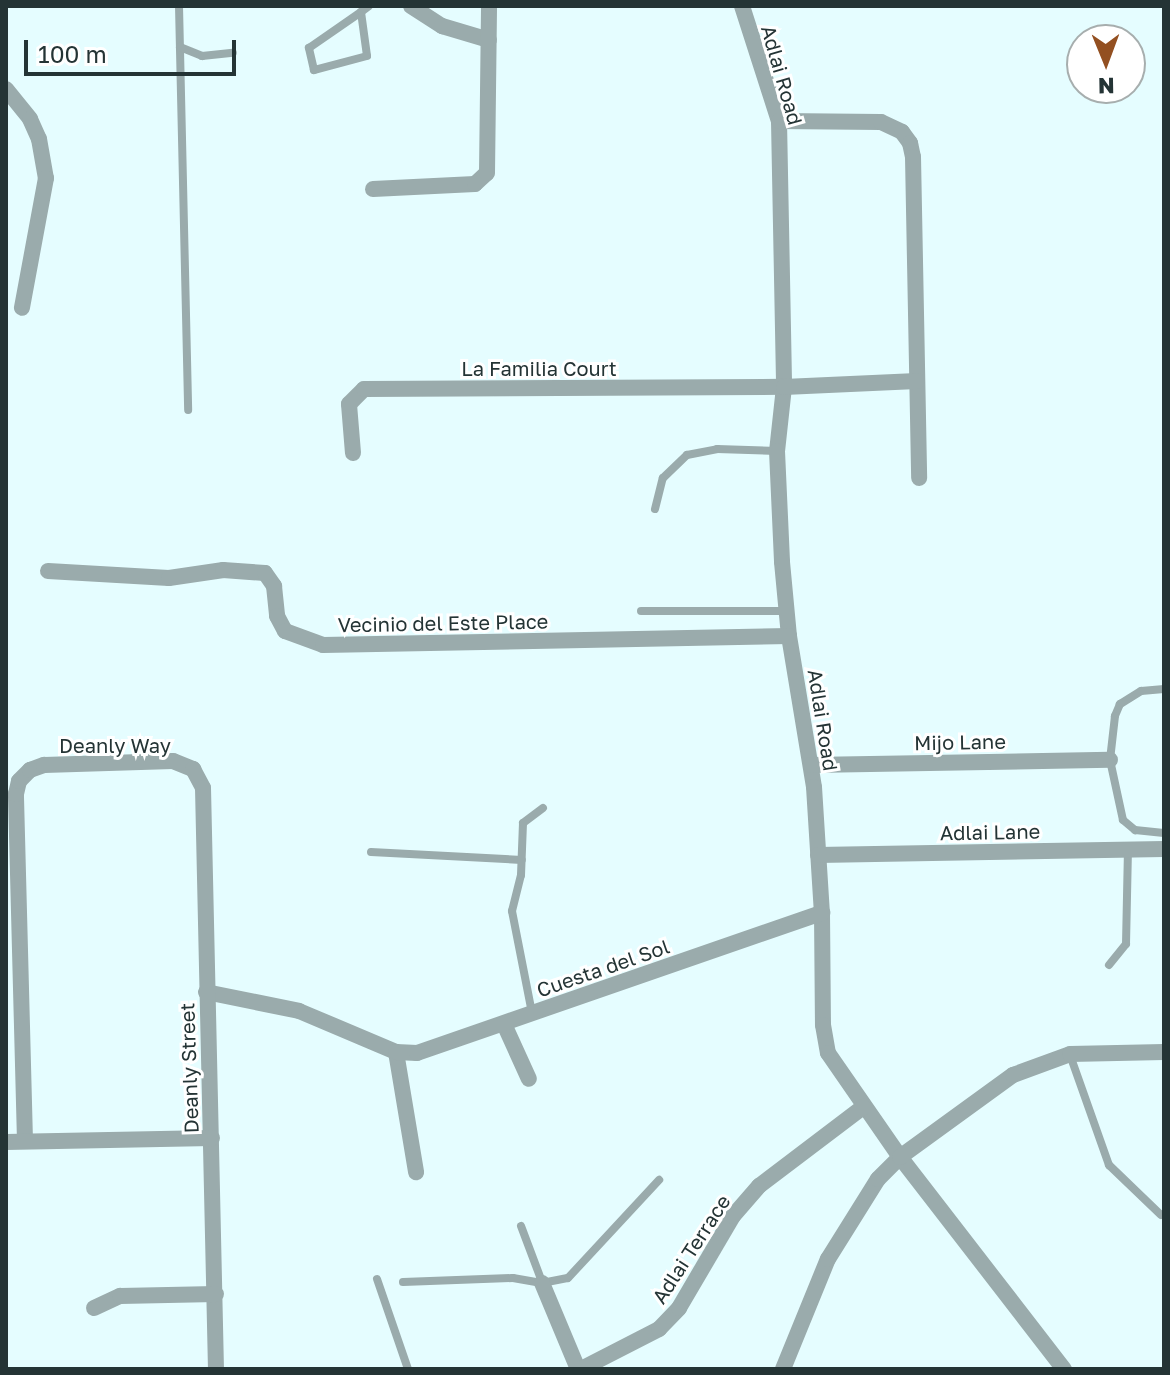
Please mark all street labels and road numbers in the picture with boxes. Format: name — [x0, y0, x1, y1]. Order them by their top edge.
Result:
street label: Adlai Road — [756, 22, 808, 128]
street label: La Familia Court — [461, 356, 617, 380]
street label: Vecinio del Este Place — [337, 609, 549, 637]
street label: Adlai Road — [803, 667, 843, 773]
street label: Mijo Lane — [914, 729, 1006, 755]
street label: Deanly Way — [59, 733, 171, 757]
street label: Adlai Lane — [940, 819, 1040, 845]
street label: Cuesta del Sol — [534, 934, 672, 1002]
street label: Deanly Street — [175, 1002, 203, 1134]
street label: Adlai Terrace — [647, 1190, 735, 1308]

